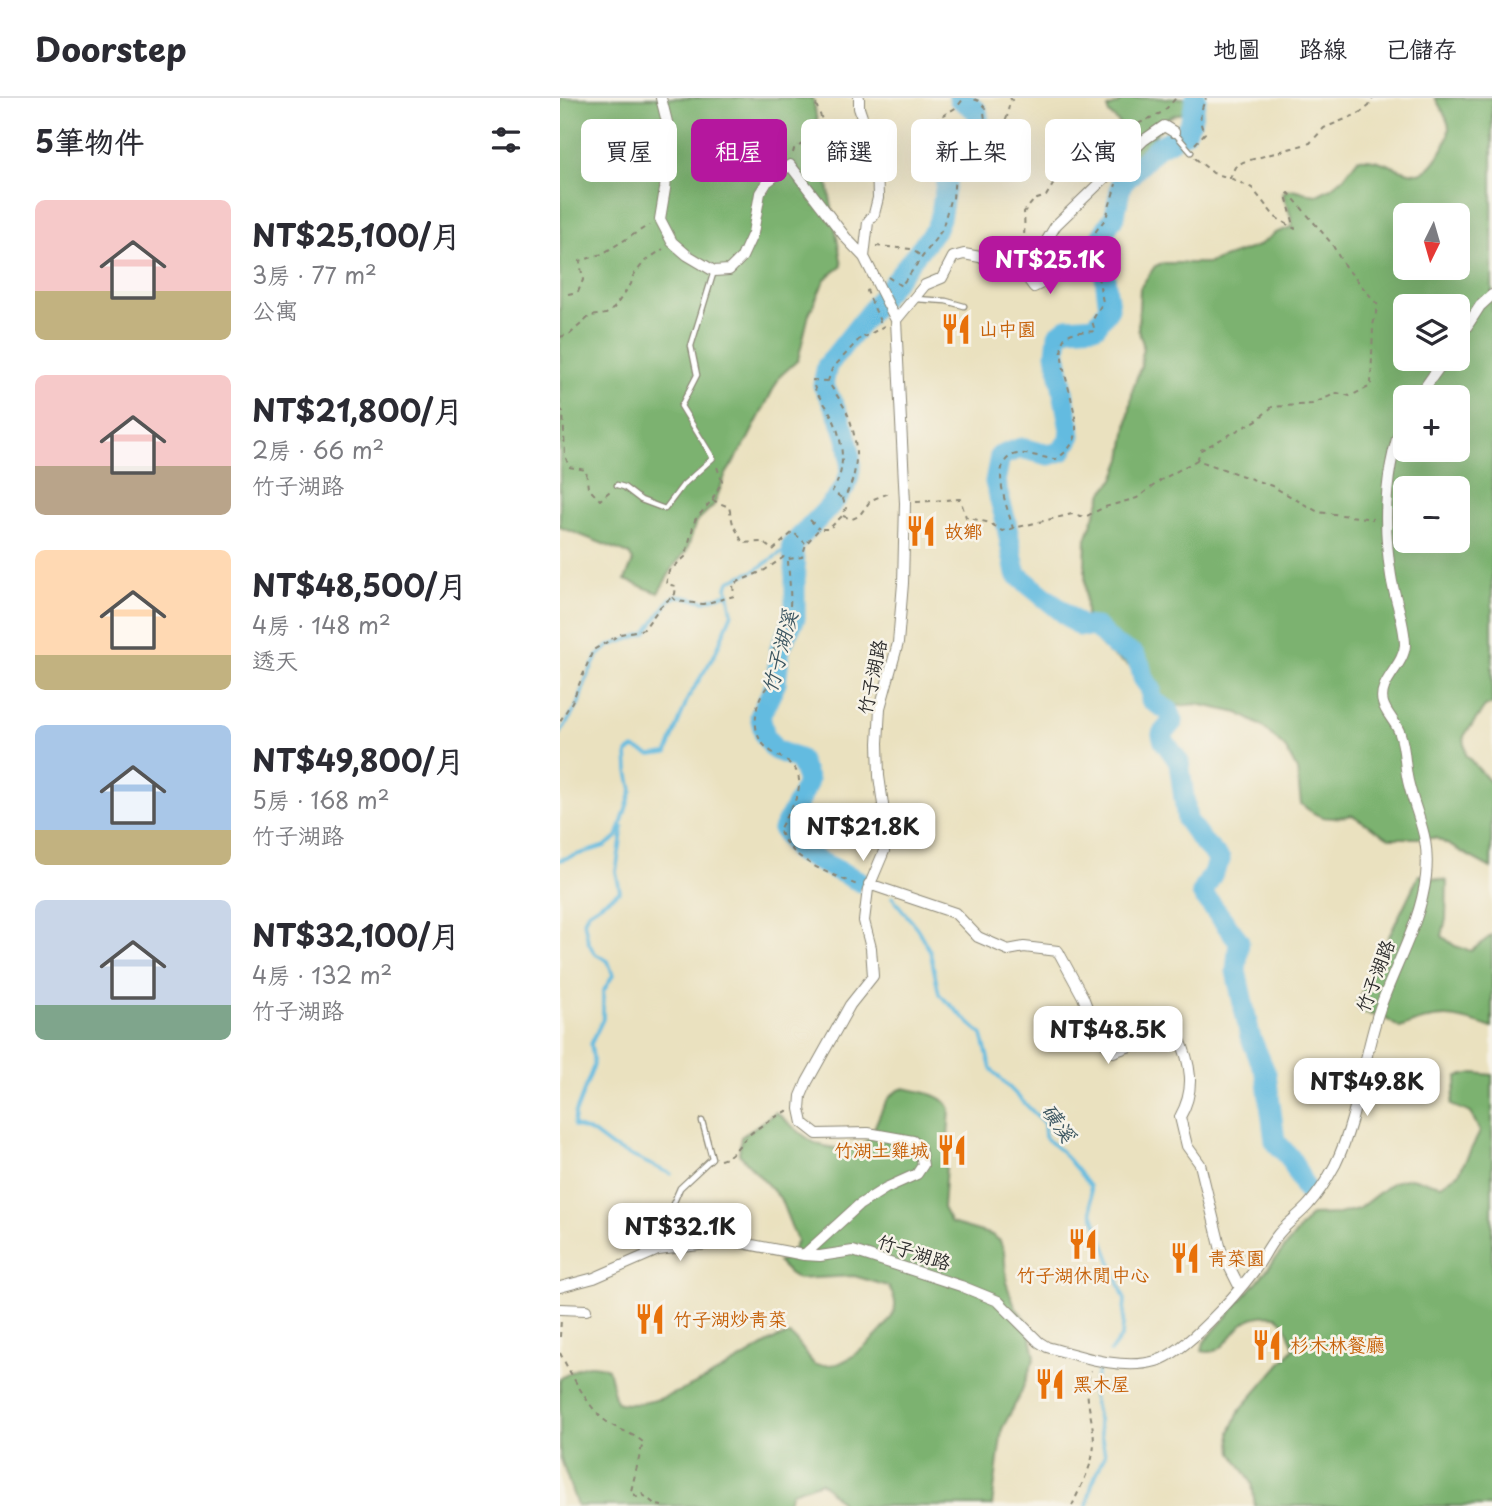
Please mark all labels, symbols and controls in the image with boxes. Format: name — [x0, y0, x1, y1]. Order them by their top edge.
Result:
text: Doorstep — [35, 23, 187, 73]
text: 地圖 — [1213, 30, 1261, 66]
text: 路線 — [1299, 30, 1347, 66]
text: 已儲存 — [1385, 30, 1457, 66]
text: 5筆物件 — [35, 118, 144, 163]
chip: 買屋 — [581, 119, 677, 182]
chip: 租屋 — [691, 119, 787, 182]
chip: 篩選 — [801, 119, 897, 182]
chip: 新上架 — [911, 119, 1031, 182]
chip: 公寓 — [1045, 119, 1141, 182]
icon: filters — [487, 121, 525, 159]
north arrow — [1393, 203, 1470, 280]
map controls — [1393, 203, 1470, 553]
text: NT$25,100/月 — [252, 212, 461, 257]
icon: home — [91, 228, 175, 312]
pin: NT$25.1K — [978, 236, 1122, 296]
text: NT$25.1K — [995, 241, 1105, 276]
text: 3房 · 77 m² — [252, 257, 377, 292]
text: 公寓 — [252, 292, 298, 327]
button: layers — [1393, 294, 1470, 371]
restaurant icon: 山中園 — [939, 312, 973, 346]
place label: 山中園 — [979, 314, 1036, 342]
button: + — [1393, 385, 1470, 462]
text: NT$21,800/月 — [252, 387, 463, 432]
icon: home — [91, 403, 175, 487]
text: 2房 · 66 m² — [252, 432, 384, 467]
text: 竹子湖路 — [252, 467, 344, 502]
button: − — [1393, 476, 1470, 553]
restaurant icon: 故鄉 — [904, 514, 938, 548]
place label: 故鄉 — [944, 516, 982, 544]
text: NT$48,500/月 — [252, 562, 467, 607]
icon: home — [91, 578, 175, 662]
water label: 竹子湖溪 — [752, 606, 805, 696]
text: 4房 · 148 m² — [252, 607, 391, 642]
street label: 竹子湖路 — [849, 637, 893, 717]
text: 透天 — [252, 642, 298, 677]
text: NT$49,800/月 — [252, 737, 465, 782]
icon: home — [91, 753, 175, 837]
text: 5房 · 168 m² — [252, 782, 390, 817]
pin: NT$21.8K — [791, 804, 935, 863]
text: NT$21.8K — [806, 808, 920, 843]
text: 竹子湖路 — [252, 817, 344, 852]
text: NT$32,100/月 — [252, 912, 460, 957]
icon: home — [91, 928, 175, 1012]
street label: 竹子湖路 — [1347, 935, 1401, 1016]
text: 4房 · 132 m² — [252, 957, 392, 992]
text: 竹子湖路 — [252, 992, 344, 1027]
pin: NT$48.5K — [1036, 1006, 1180, 1066]
text: NT$48.5K — [1050, 1011, 1166, 1046]
pin: NT$49.8K — [1295, 1058, 1439, 1118]
text: NT$49.8K — [1310, 1063, 1424, 1098]
water label: 磺溪 — [1034, 1095, 1085, 1149]
restaurant icon: 竹湖土雞城 — [935, 1133, 969, 1167]
place label: 竹湖土雞城 — [834, 1135, 929, 1163]
pin: NT$32.1K — [608, 1204, 752, 1263]
text: NT$32.1K — [624, 1208, 736, 1243]
street label: 竹子湖路 — [874, 1226, 955, 1276]
restaurant icon: 竹子湖休閒中心 — [1066, 1227, 1100, 1261]
restaurant icon: 青菜園 — [1168, 1241, 1202, 1275]
place label: 青菜園 — [1208, 1243, 1265, 1271]
place label: 竹子湖休閒中心 — [1016, 1260, 1150, 1288]
restaurant icon: 竹子湖炒青菜 — [633, 1302, 667, 1336]
place label: 竹子湖炒青菜 — [673, 1304, 787, 1332]
restaurant icon: 杉木林餐廳 — [1250, 1328, 1284, 1362]
place label: 杉木林餐廳 — [1290, 1330, 1385, 1358]
restaurant icon: 黑木屋 — [1033, 1367, 1067, 1401]
place label: 黑木屋 — [1073, 1369, 1130, 1397]

